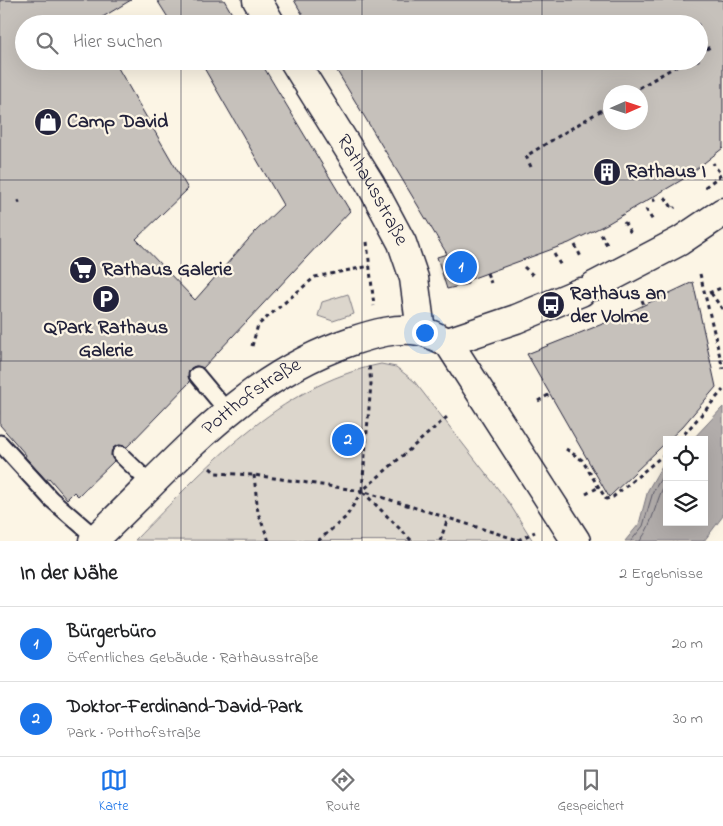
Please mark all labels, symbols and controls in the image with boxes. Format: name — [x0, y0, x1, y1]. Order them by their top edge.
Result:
search box — [15, 15, 708, 70]
icon: search — [33, 29, 61, 57]
text: Hier suchen — [73, 29, 162, 56]
north arrow — [603, 85, 648, 130]
shop icon: Camp David — [33, 107, 63, 137]
place label: Camp David — [67, 108, 169, 137]
street label: Rathausstraße — [329, 129, 415, 251]
building icon: Rathaus I — [592, 157, 622, 187]
place label: Rathaus I — [626, 158, 706, 187]
pin: 1 — [445, 248, 477, 286]
supermarket icon: Rathaus Galerie — [68, 255, 98, 285]
place label: Rathaus Galerie — [102, 256, 233, 285]
place label: Rathaus an der Volme — [570, 280, 666, 332]
parking icon: QPark Rathaus Galerie — [91, 284, 121, 314]
bus stop icon: Rathaus an der Volme — [536, 290, 566, 320]
place label: QPark Rathaus Galerie — [44, 314, 168, 366]
your location — [412, 320, 438, 346]
street label: Potthofstraße — [196, 351, 307, 443]
pin: 2 — [332, 421, 364, 459]
map controls — [663, 436, 708, 526]
button: locate — [663, 436, 708, 481]
button: layers — [663, 481, 708, 526]
text: In der Nähe — [20, 559, 118, 589]
text: 2 Ergebnisse — [619, 562, 703, 586]
text: Bürgerbüro — [67, 619, 156, 646]
text: 1 — [33, 632, 39, 656]
text: 20 m — [672, 632, 703, 656]
text: Öffentliches Gebäude · Rathausstraße — [67, 646, 318, 670]
text: Doktor-Ferdinand-David-Park — [67, 694, 303, 721]
text: 2 — [32, 707, 40, 731]
text: 30 m — [673, 707, 703, 731]
text: Park · Potthofstraße — [67, 721, 201, 745]
tab: Karte — [99, 766, 128, 817]
tab: Route — [326, 766, 360, 817]
tab: Gespeichert — [557, 766, 624, 817]

